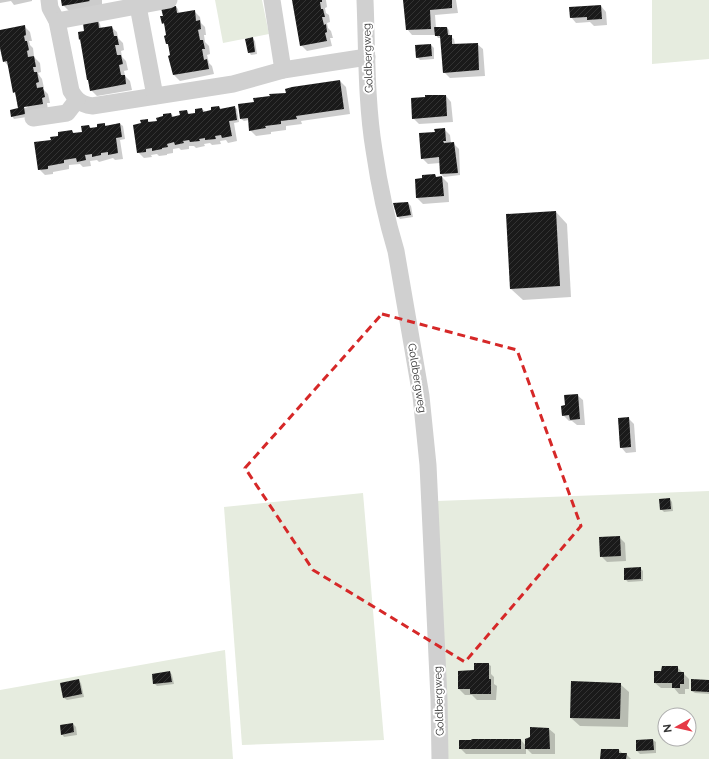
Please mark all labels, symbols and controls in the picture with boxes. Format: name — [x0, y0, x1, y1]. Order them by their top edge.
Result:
street label: Goldbergweg — [360, 23, 376, 93]
street label: Goldbergweg — [405, 342, 429, 414]
street label: Goldbergweg — [431, 666, 447, 736]
north arrow — [657, 707, 697, 747]
text: N — [661, 723, 675, 733]

